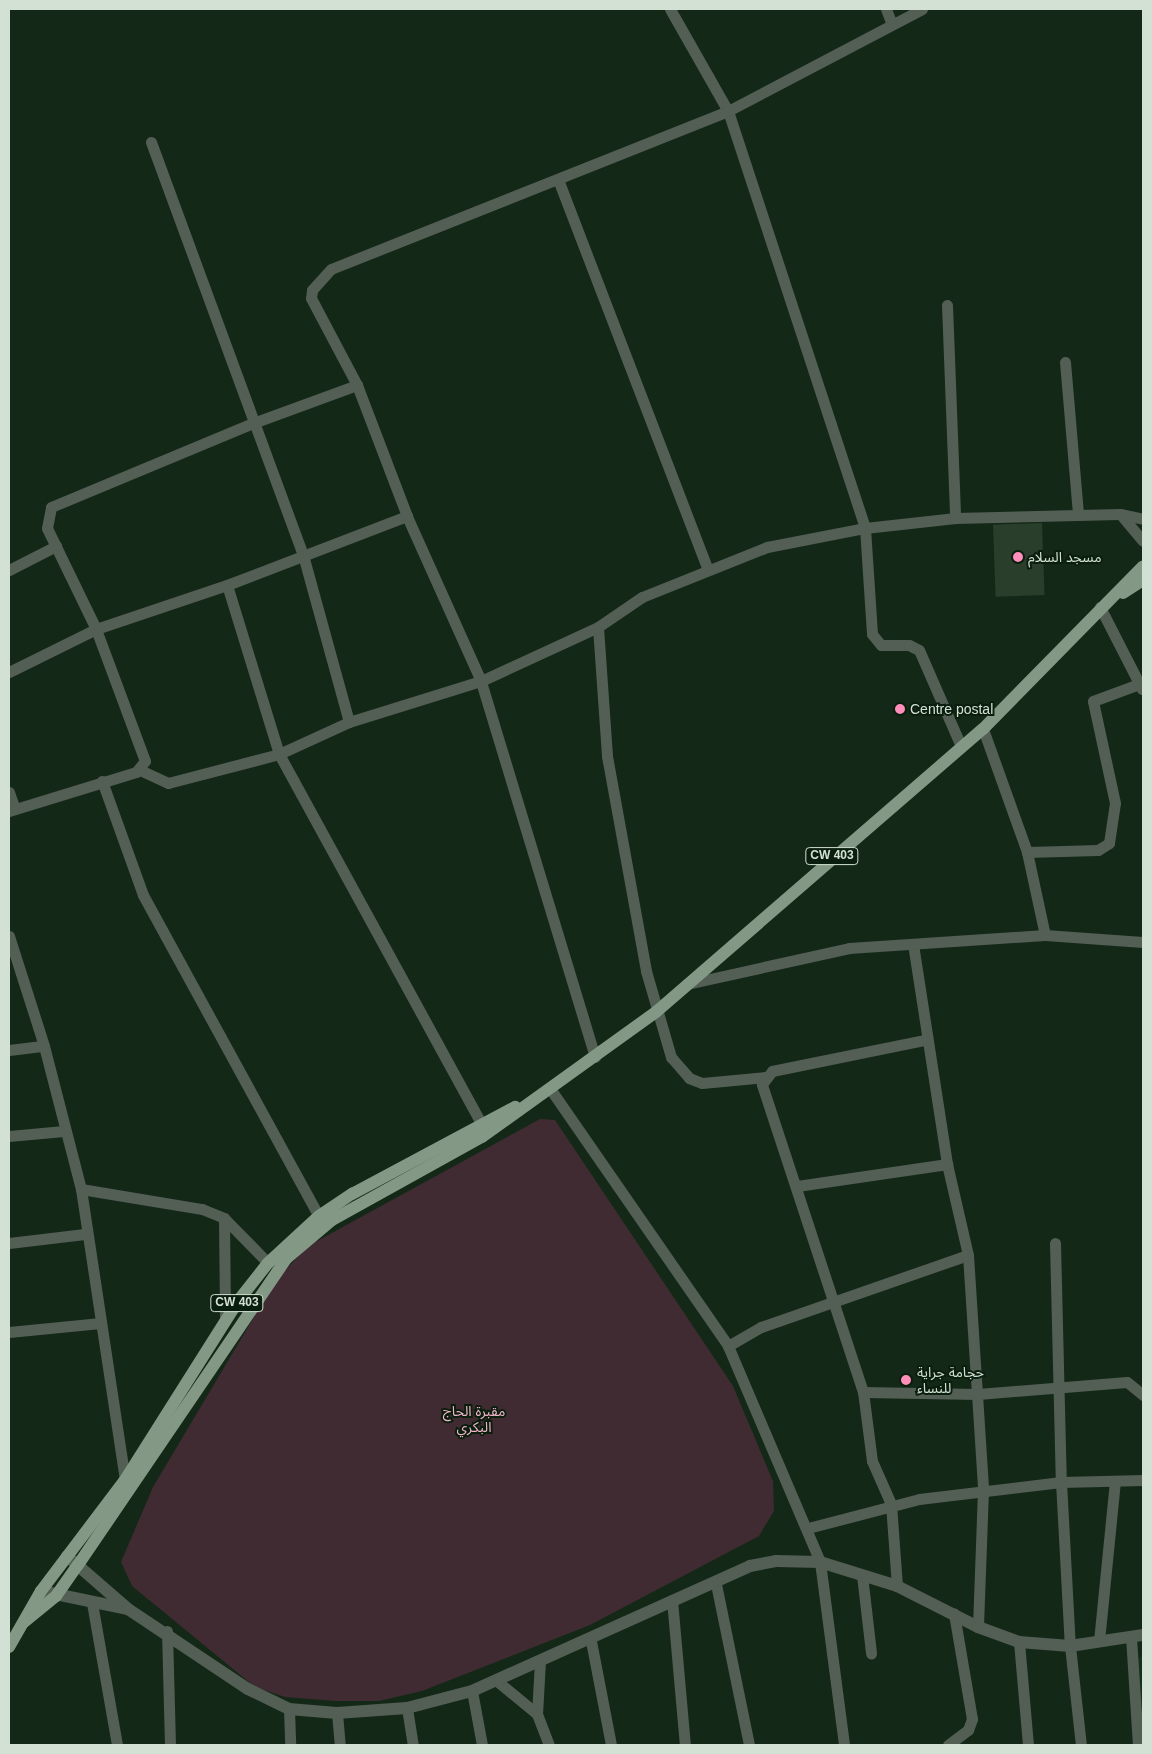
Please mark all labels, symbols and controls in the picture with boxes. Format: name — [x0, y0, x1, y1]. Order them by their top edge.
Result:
place label: مسجد السلام — [1028, 549, 1102, 565]
marker: مسجد السلام — [1012, 551, 1024, 563]
place label: Centre postal — [910, 701, 993, 717]
marker: Centre postal — [894, 703, 906, 715]
road number: CW 403 — [804, 846, 860, 866]
road number: CW 403 — [210, 1294, 264, 1312]
place label: حجامة جراية للنساء — [917, 1364, 984, 1396]
marker: حجامة جراية للنساء — [899, 1373, 913, 1387]
park label: مقبرة الحاج البكري — [443, 1403, 505, 1435]

